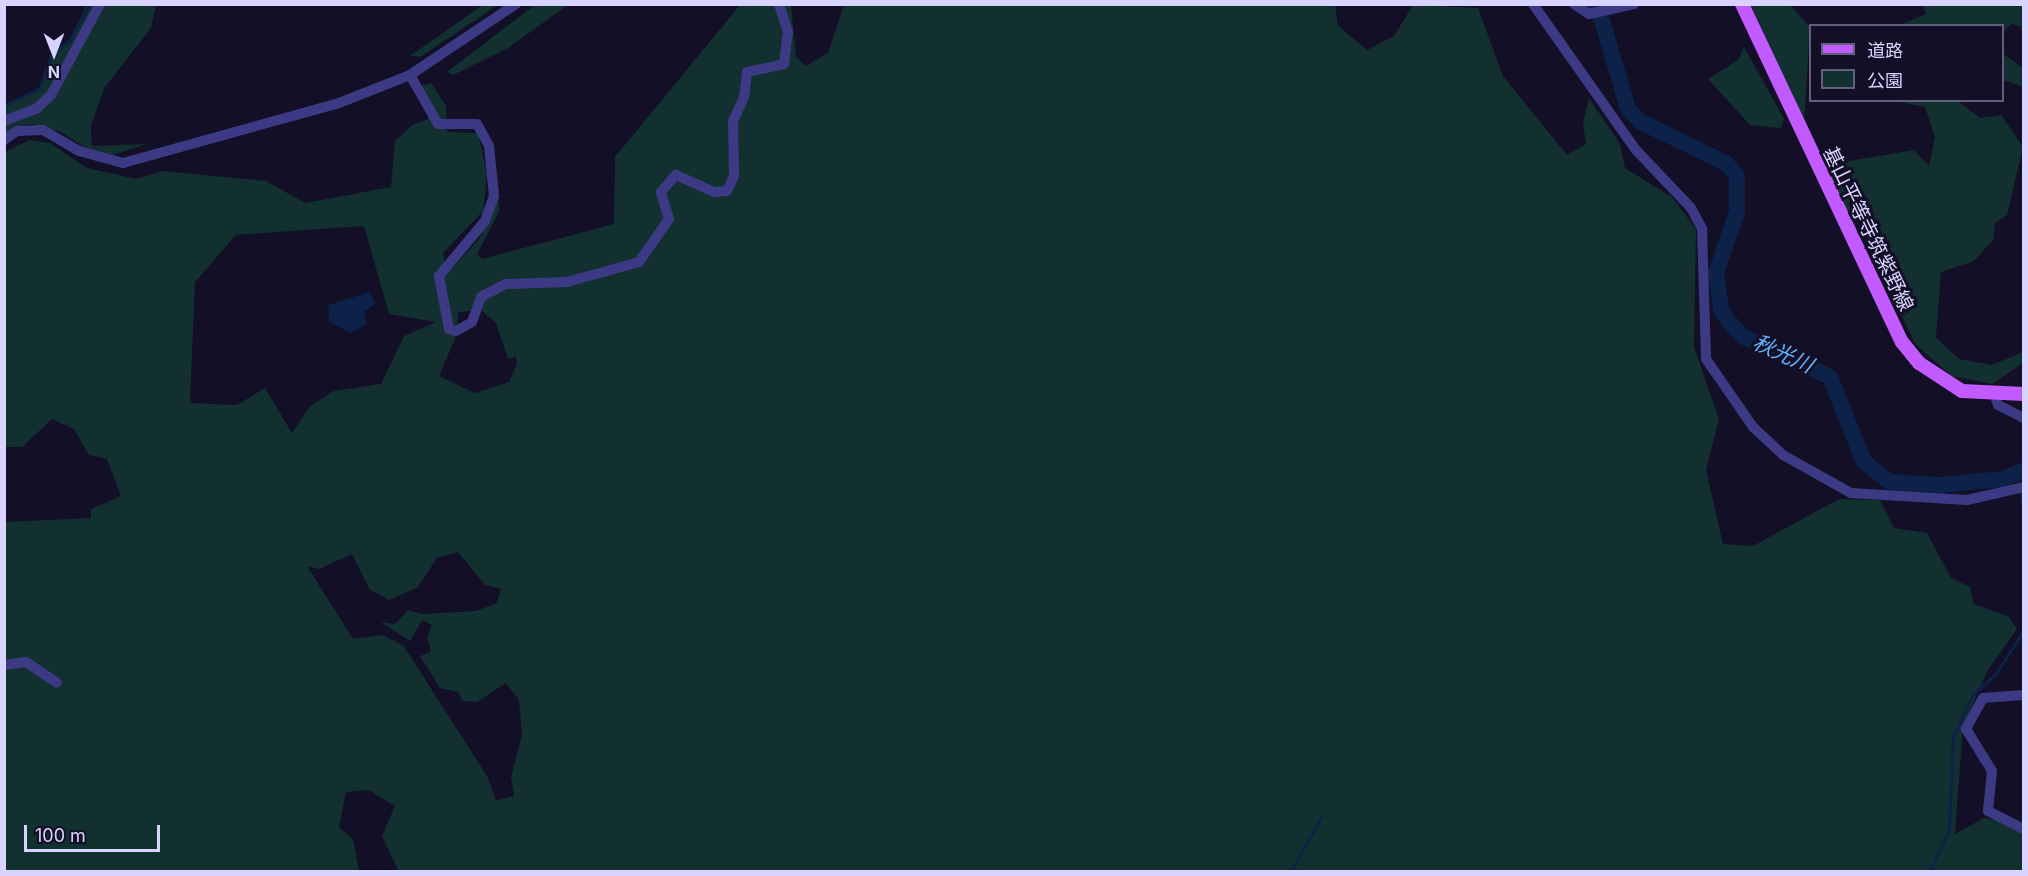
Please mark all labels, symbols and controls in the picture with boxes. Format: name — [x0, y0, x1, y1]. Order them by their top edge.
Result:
north arrow — [24, 24, 84, 84]
legend — [1809, 24, 2004, 102]
text: 道路 — [1867, 40, 1903, 61]
text: N — [48, 62, 60, 82]
text: 公園 — [1867, 70, 1903, 91]
street label: 基山平等寺筑紫野線 — [1818, 143, 1918, 315]
water label: 秋光川 — [1749, 330, 1817, 378]
scale bar — [27, 813, 164, 851]
text: 100 m — [35, 825, 86, 846]

